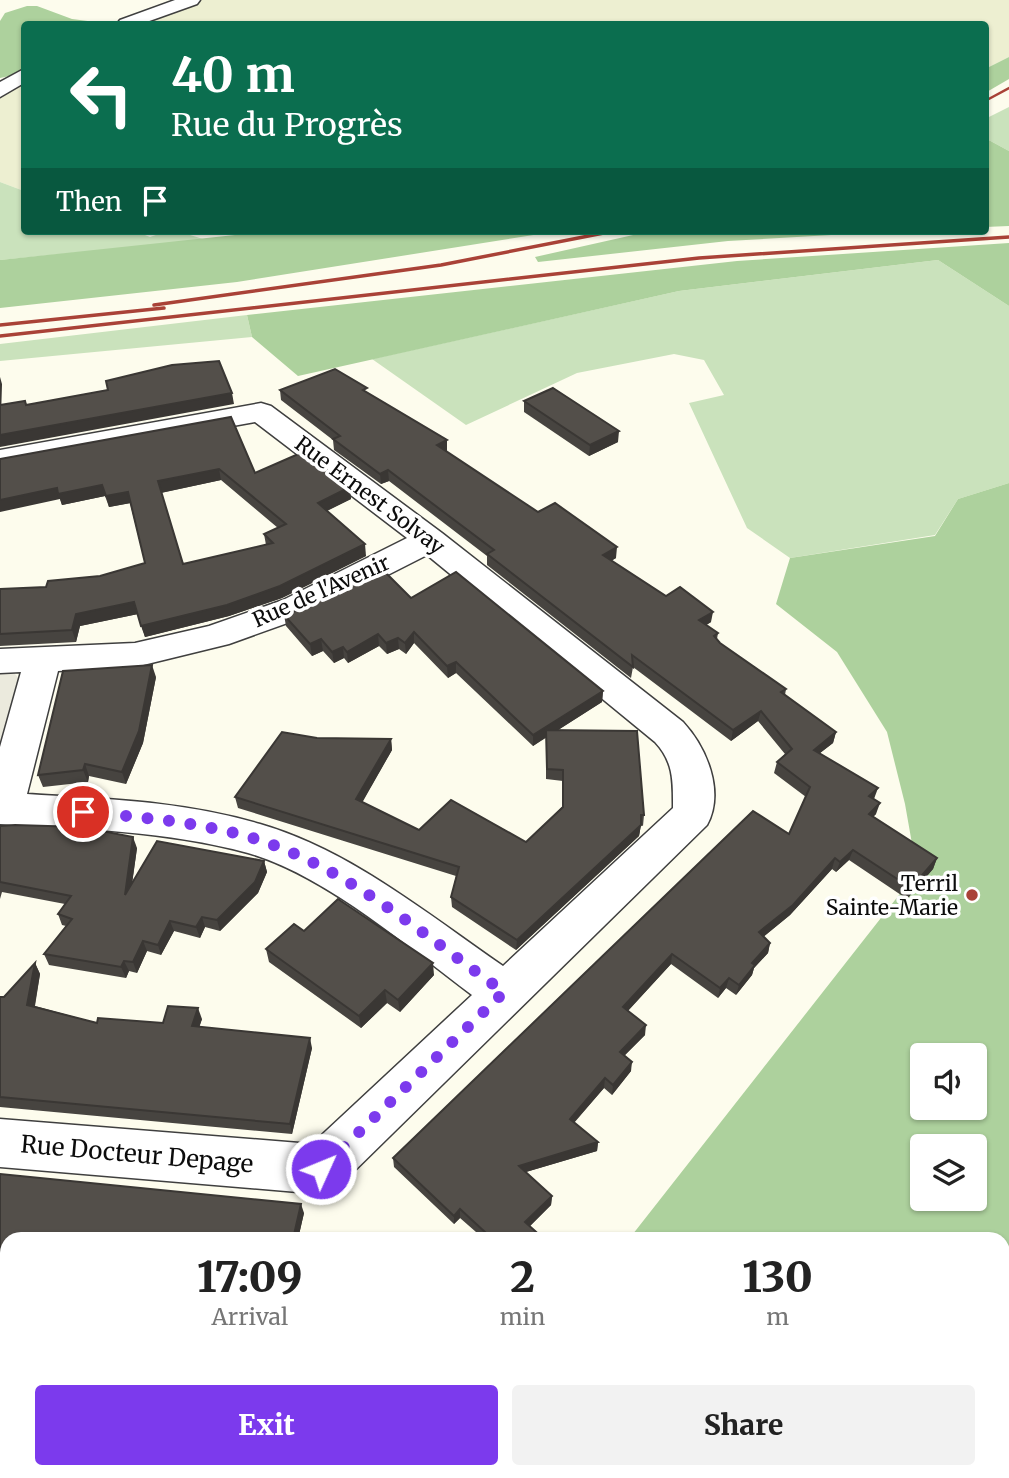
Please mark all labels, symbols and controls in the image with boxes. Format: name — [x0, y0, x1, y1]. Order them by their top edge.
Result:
text: 40 m — [171, 44, 295, 105]
icon: left — [56, 49, 147, 140]
text: Rue du Progrès — [171, 105, 403, 145]
icon: arrive — [136, 182, 174, 220]
text: Then — [56, 185, 122, 218]
street label: Rue Ernest Solvay — [290, 430, 451, 561]
street label: Rue de l'Avenir — [248, 549, 394, 633]
pin — [53, 782, 113, 842]
icon: arrive — [64, 793, 102, 831]
place label: Terril Sainte-Marie — [826, 870, 958, 921]
marker: Terril Sainte-Marie — [964, 887, 980, 903]
map controls — [910, 1043, 987, 1211]
button: sound — [910, 1043, 987, 1120]
street label: Rue Docteur Depage — [19, 1128, 255, 1180]
position arrow — [284, 1132, 358, 1206]
button: layers — [910, 1134, 987, 1211]
text: 17:09 — [197, 1251, 303, 1303]
text: 2 — [510, 1251, 535, 1303]
text: 130 — [742, 1251, 813, 1303]
text: Arrival — [211, 1302, 288, 1331]
text: min — [500, 1302, 545, 1331]
text: m — [766, 1302, 789, 1331]
button: Exit — [35, 1385, 498, 1465]
button: Share — [512, 1385, 975, 1465]

